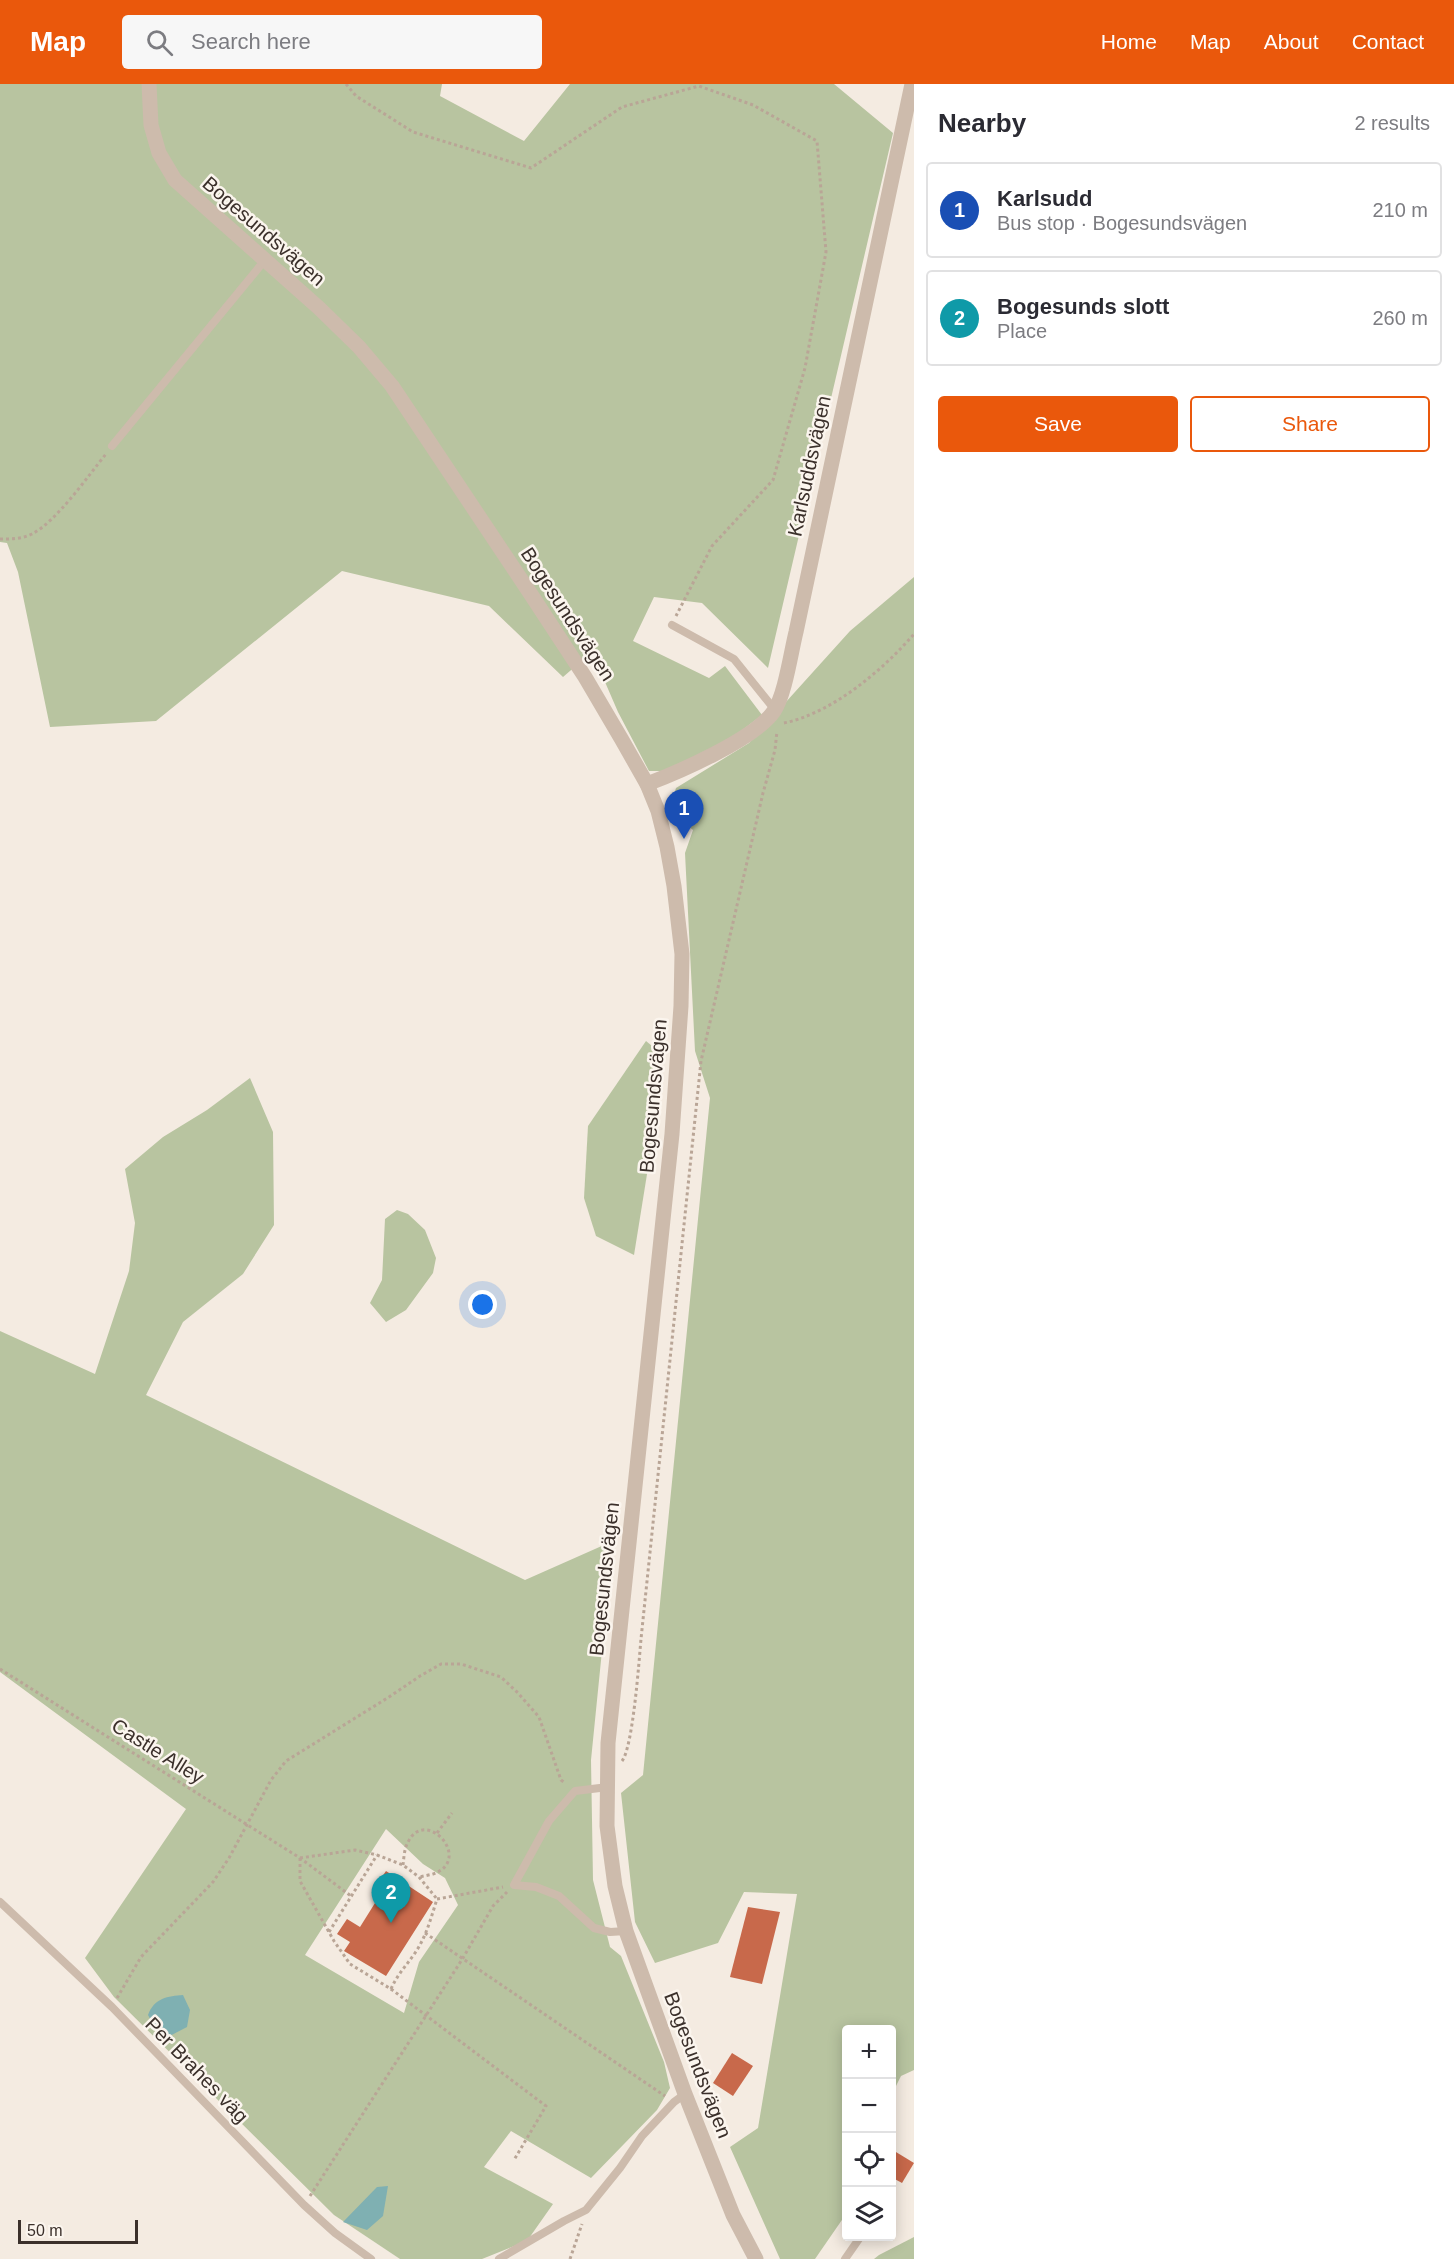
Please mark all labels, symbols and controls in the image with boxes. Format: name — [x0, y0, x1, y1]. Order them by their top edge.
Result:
search box — [122, 15, 542, 69]
text: Map — [30, 26, 86, 57]
icon: search — [143, 26, 176, 59]
text: Search here — [191, 29, 311, 54]
text: Home — [1101, 30, 1157, 53]
text: Map — [1190, 30, 1231, 53]
text: About — [1264, 30, 1319, 53]
text: Contact — [1352, 30, 1424, 53]
text: Nearby — [938, 108, 1026, 138]
text: 2 results — [1354, 112, 1430, 134]
street label: Bogesundsvägen — [198, 172, 330, 290]
text: Karlsudd — [997, 186, 1092, 211]
text: 1 — [954, 199, 965, 221]
text: 210 m — [1372, 199, 1428, 221]
text: Bus stop · Bogesundsvägen — [997, 212, 1247, 234]
text: Bogesunds slott — [997, 294, 1169, 319]
text: 2 — [954, 307, 965, 329]
text: 260 m — [1372, 307, 1428, 329]
text: Place — [997, 320, 1047, 342]
street label: Karlsuddsvägen — [783, 394, 835, 538]
button: Save — [938, 396, 1178, 452]
button: Share — [1190, 396, 1430, 452]
street label: Bogesundsvägen — [517, 543, 619, 685]
pin: 1 — [664, 790, 704, 839]
street label: Bogesundsvägen — [635, 1018, 671, 1174]
your location — [468, 1290, 497, 1319]
street label: Bogesundsvägen — [585, 1501, 623, 1657]
street label: Castle Alley — [108, 1714, 208, 1788]
pin: 2 — [372, 1874, 410, 1923]
street label: Bogesundsvägen — [660, 1989, 736, 2141]
street label: Per Brahes väg — [141, 2013, 253, 2127]
map controls — [842, 2025, 896, 2241]
button: + — [842, 2025, 896, 2079]
button: − — [842, 2079, 896, 2133]
button: locate — [842, 2133, 896, 2187]
button: layers — [842, 2187, 896, 2241]
scale bar — [18, 2217, 138, 2244]
text: 50 m — [27, 2222, 63, 2239]

